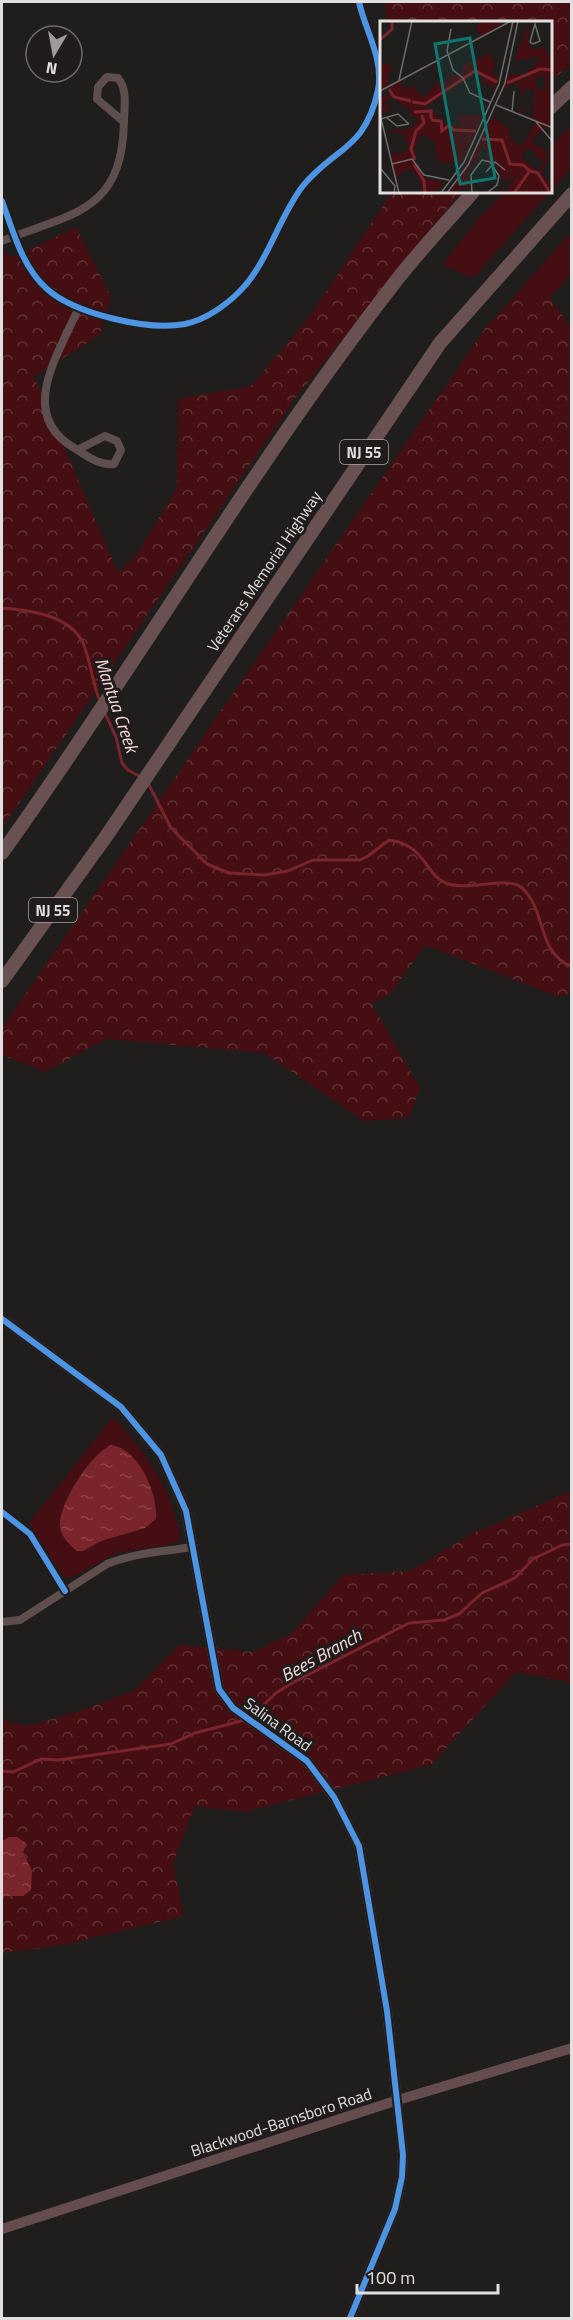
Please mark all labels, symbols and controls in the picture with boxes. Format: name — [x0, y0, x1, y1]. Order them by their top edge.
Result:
inset map — [380, 21, 552, 194]
north arrow — [24, 24, 84, 84]
text: N — [44, 56, 59, 82]
road number: NJ 55 — [340, 440, 388, 464]
street label: Veterans Memorial Highway — [201, 485, 327, 656]
water label: Mantua Creek — [88, 654, 146, 758]
road number: NJ 55 — [29, 898, 77, 922]
water label: Bees Branch — [276, 1621, 367, 1688]
street label: Salina Road — [239, 1691, 317, 1757]
street label: Blackwood-Barnsboro Road — [187, 2081, 375, 2163]
scale bar — [357, 2257, 498, 2295]
text: 100 m — [366, 2264, 415, 2291]

